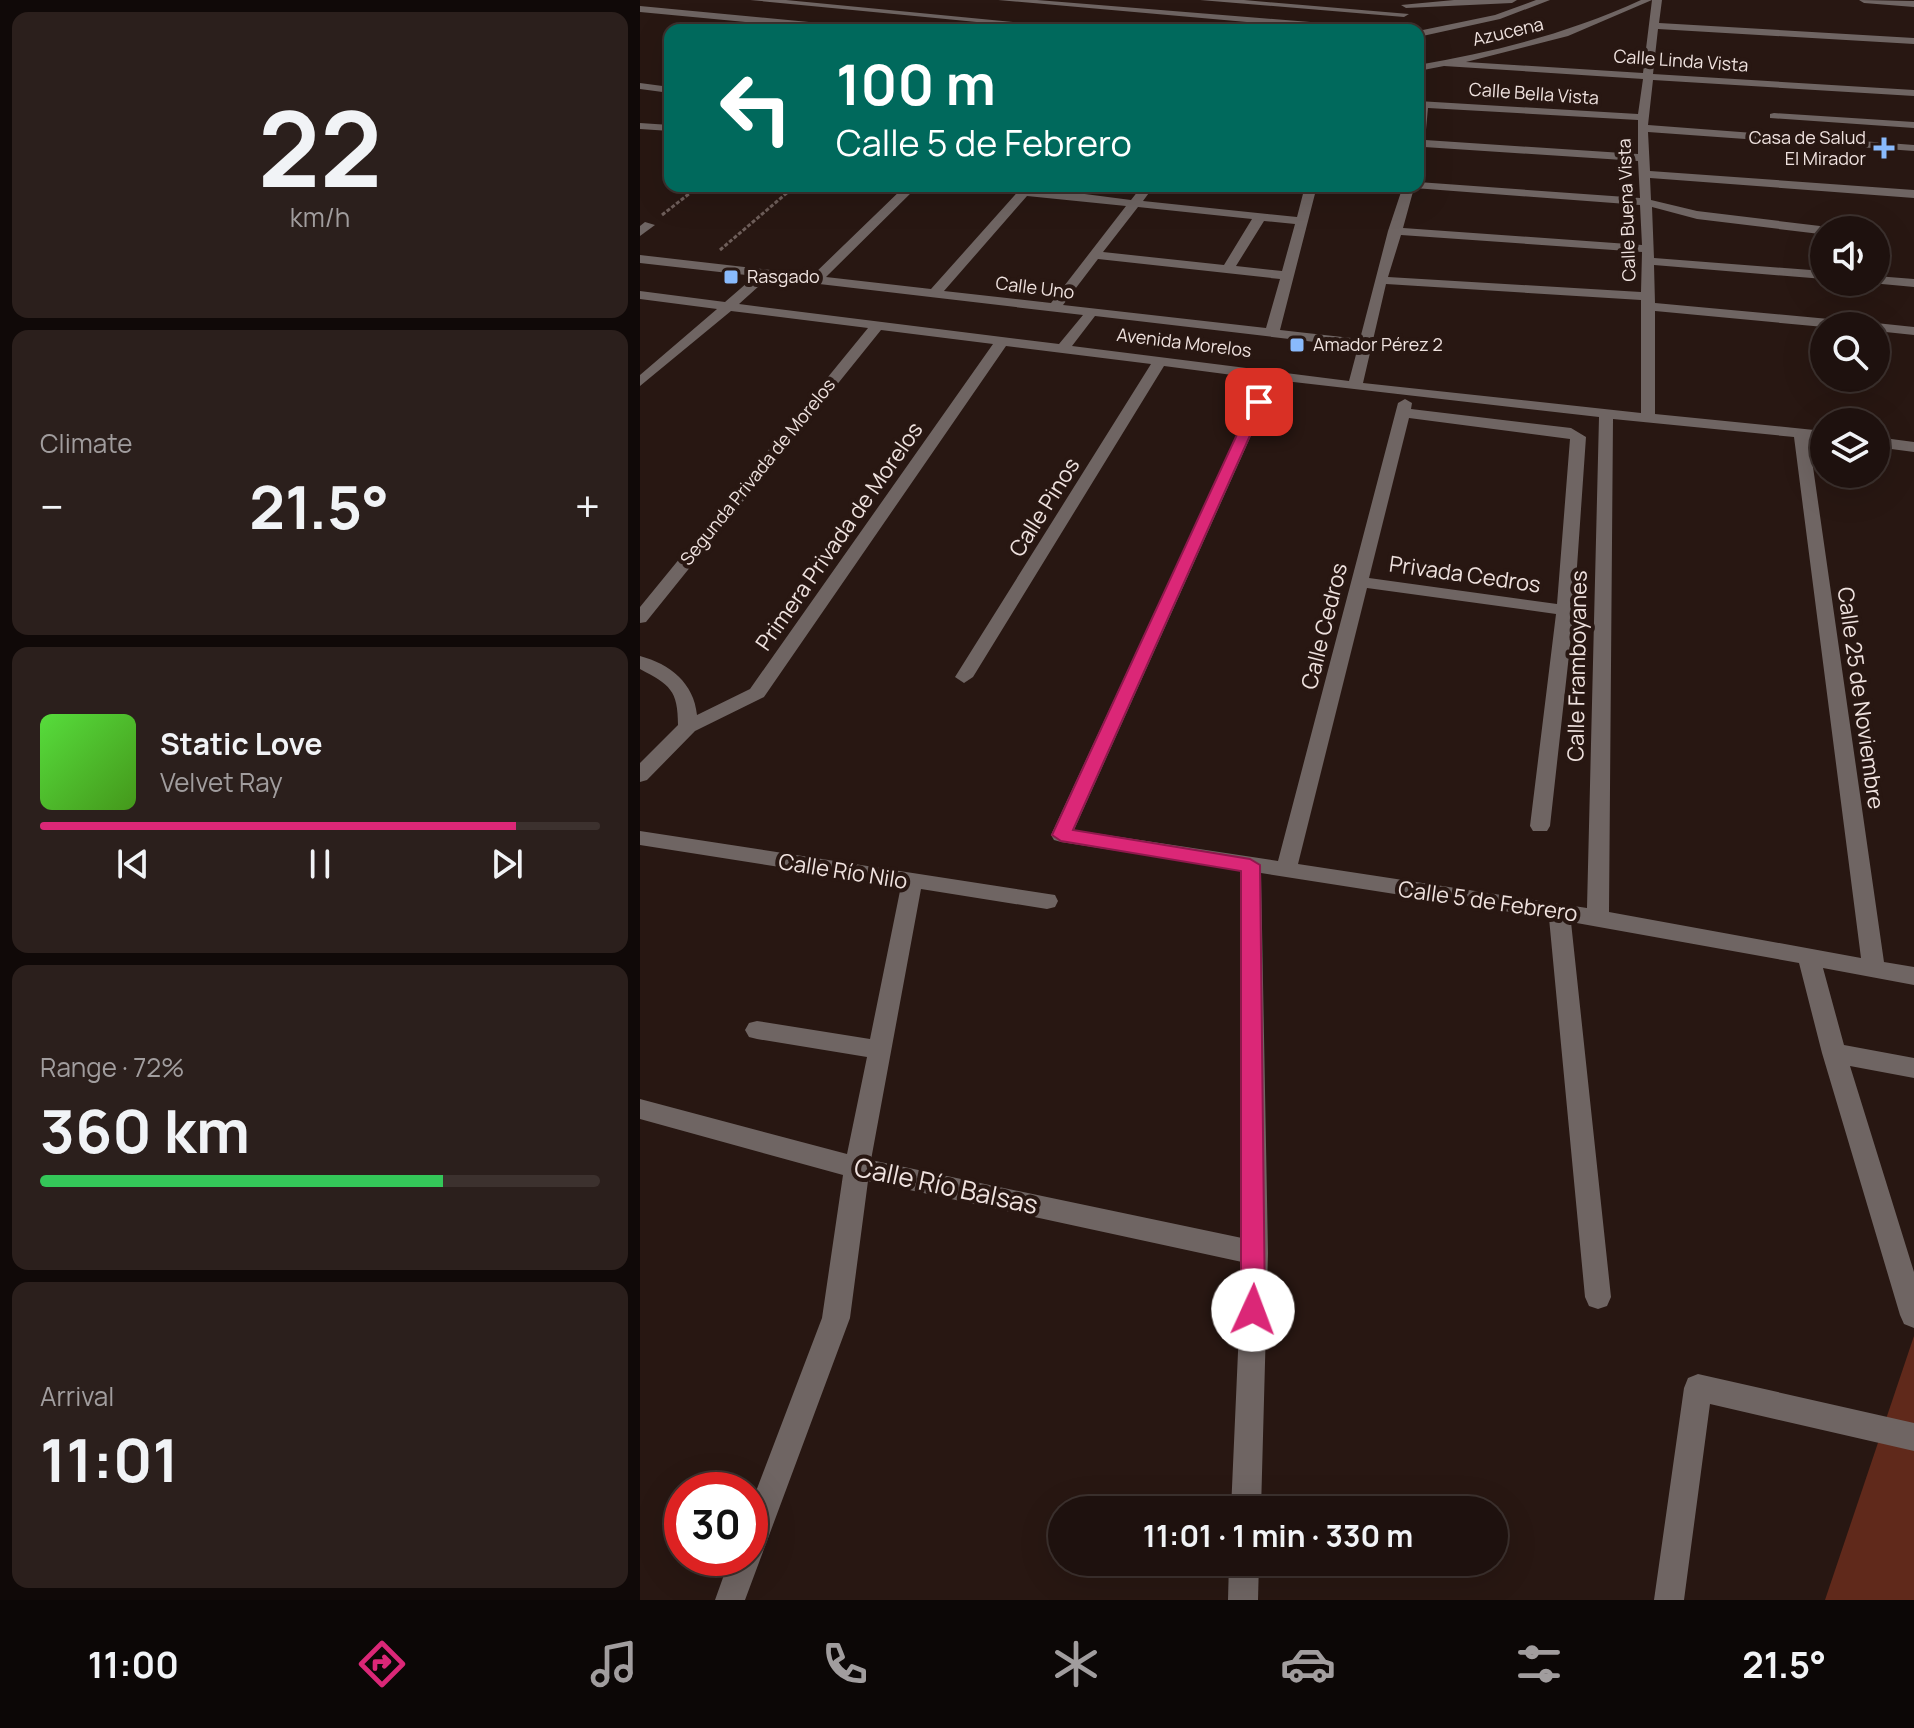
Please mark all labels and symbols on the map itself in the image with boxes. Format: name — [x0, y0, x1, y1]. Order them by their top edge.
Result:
street label: Azucena — [1470, 11, 1546, 51]
street label: Calle Linda Vista — [1613, 43, 1749, 77]
street label: Calle Bella Vista — [1468, 76, 1600, 110]
place label: Casa de Salud El Mirador — [1749, 125, 1867, 170]
marker: Casa de Salud El Mirador — [1873, 137, 1895, 159]
street label: Calle Buena Vista — [1612, 138, 1640, 282]
place label: Rasgado — [747, 264, 820, 288]
marker: Rasgado — [722, 268, 740, 286]
street label: Calle Uno — [994, 270, 1076, 304]
street label: Avenida Morelos — [1115, 322, 1253, 362]
place label: Amador Pérez 2 — [1313, 332, 1443, 356]
marker: Amador Pérez 2 — [1288, 336, 1306, 354]
pin — [1225, 368, 1293, 436]
street label: Segunda Privada de Morelos — [674, 373, 840, 570]
street label: Primera Privada de Morelos — [749, 416, 929, 656]
street label: Calle Pinos — [1002, 452, 1086, 562]
street label: Privada Cedros — [1387, 549, 1543, 599]
street label: Calle Cedros — [1294, 560, 1354, 692]
street label: Calle Framboyanes — [1560, 570, 1594, 762]
street label: Calle 25 de Noviembre — [1831, 585, 1891, 811]
street label: Calle Río Nilo — [776, 846, 910, 896]
street label: Calle 5 de Febrero — [1396, 874, 1580, 928]
street label: Calle Río Balsas — [851, 1148, 1041, 1222]
position arrow — [1211, 1268, 1295, 1352]
speed limit sign: 30 — [664, 1472, 768, 1576]

